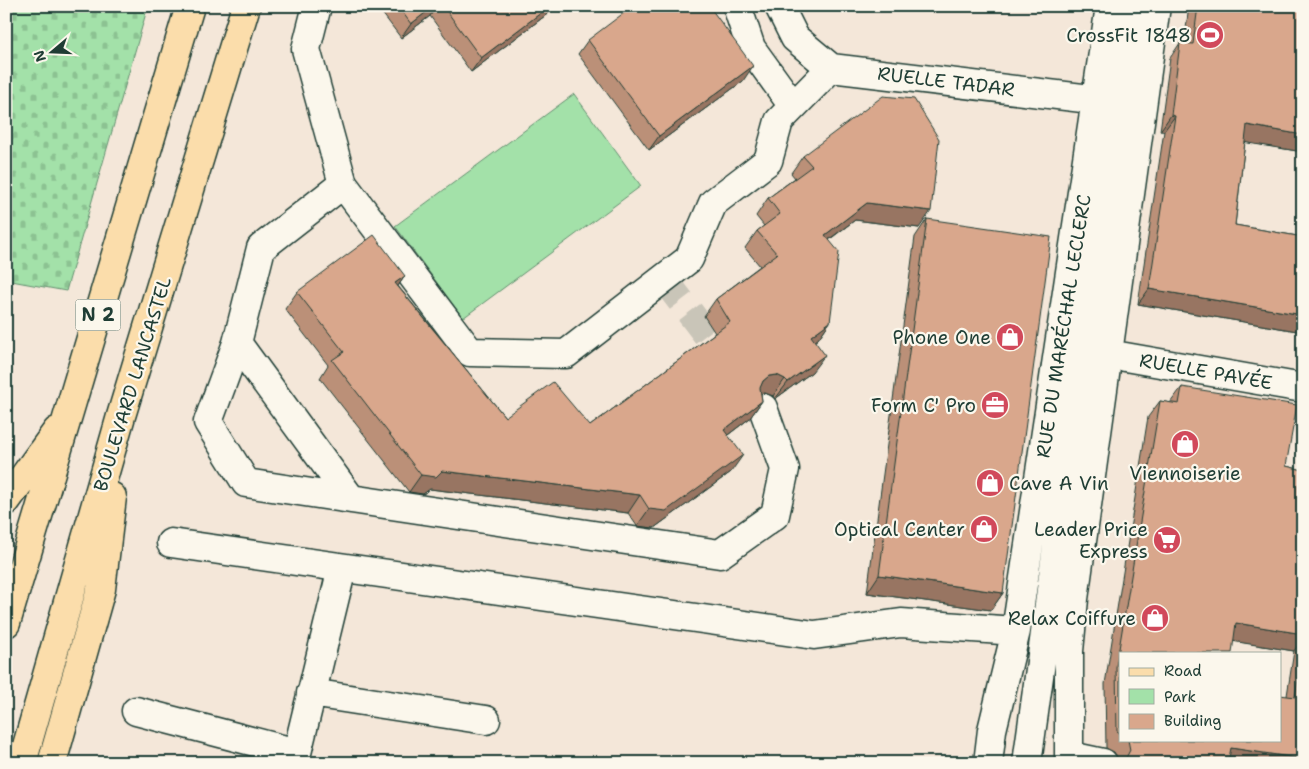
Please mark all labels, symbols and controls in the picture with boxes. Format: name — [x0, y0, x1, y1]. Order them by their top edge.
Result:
sports icon: CrossFit 1848 — [1195, 20, 1225, 50]
place label: CrossFit 1848 — [1066, 23, 1191, 48]
north arrow — [28, 28, 78, 78]
text: N — [29, 48, 50, 64]
street label: RUELLE TADAR — [876, 61, 1016, 102]
street label: RUE DU MARÉCHAL LECLERC — [1029, 192, 1097, 460]
street label: BOULEVARD LANCASTEL — [88, 274, 177, 495]
road number: N 2 — [76, 300, 120, 330]
shop icon: Phone One — [995, 322, 1025, 352]
place label: Phone One — [893, 325, 991, 350]
street label: RUELLE PAVÉE — [1137, 347, 1275, 396]
office icon: Form C' Pro — [980, 390, 1010, 420]
place label: Form C' Pro — [871, 393, 976, 418]
shop icon: Viennoiserie — [1170, 429, 1200, 459]
place label: Viennoiserie — [1129, 461, 1241, 486]
shop icon: Cave A Vin — [975, 468, 1005, 498]
place label: Cave A Vin — [1009, 471, 1109, 496]
shop icon: Optical Center — [969, 514, 999, 544]
place label: Optical Center — [834, 517, 965, 542]
place label: Leader Price Express — [1034, 517, 1148, 564]
supermarket icon: Leader Price Express — [1152, 525, 1182, 555]
shop icon: Relax Coiffure — [1140, 603, 1170, 633]
place label: Relax Coiffure — [1008, 606, 1136, 631]
legend — [1119, 652, 1282, 742]
text: Road — [1164, 661, 1202, 681]
text: Park — [1164, 687, 1196, 707]
text: Building — [1164, 711, 1221, 731]

